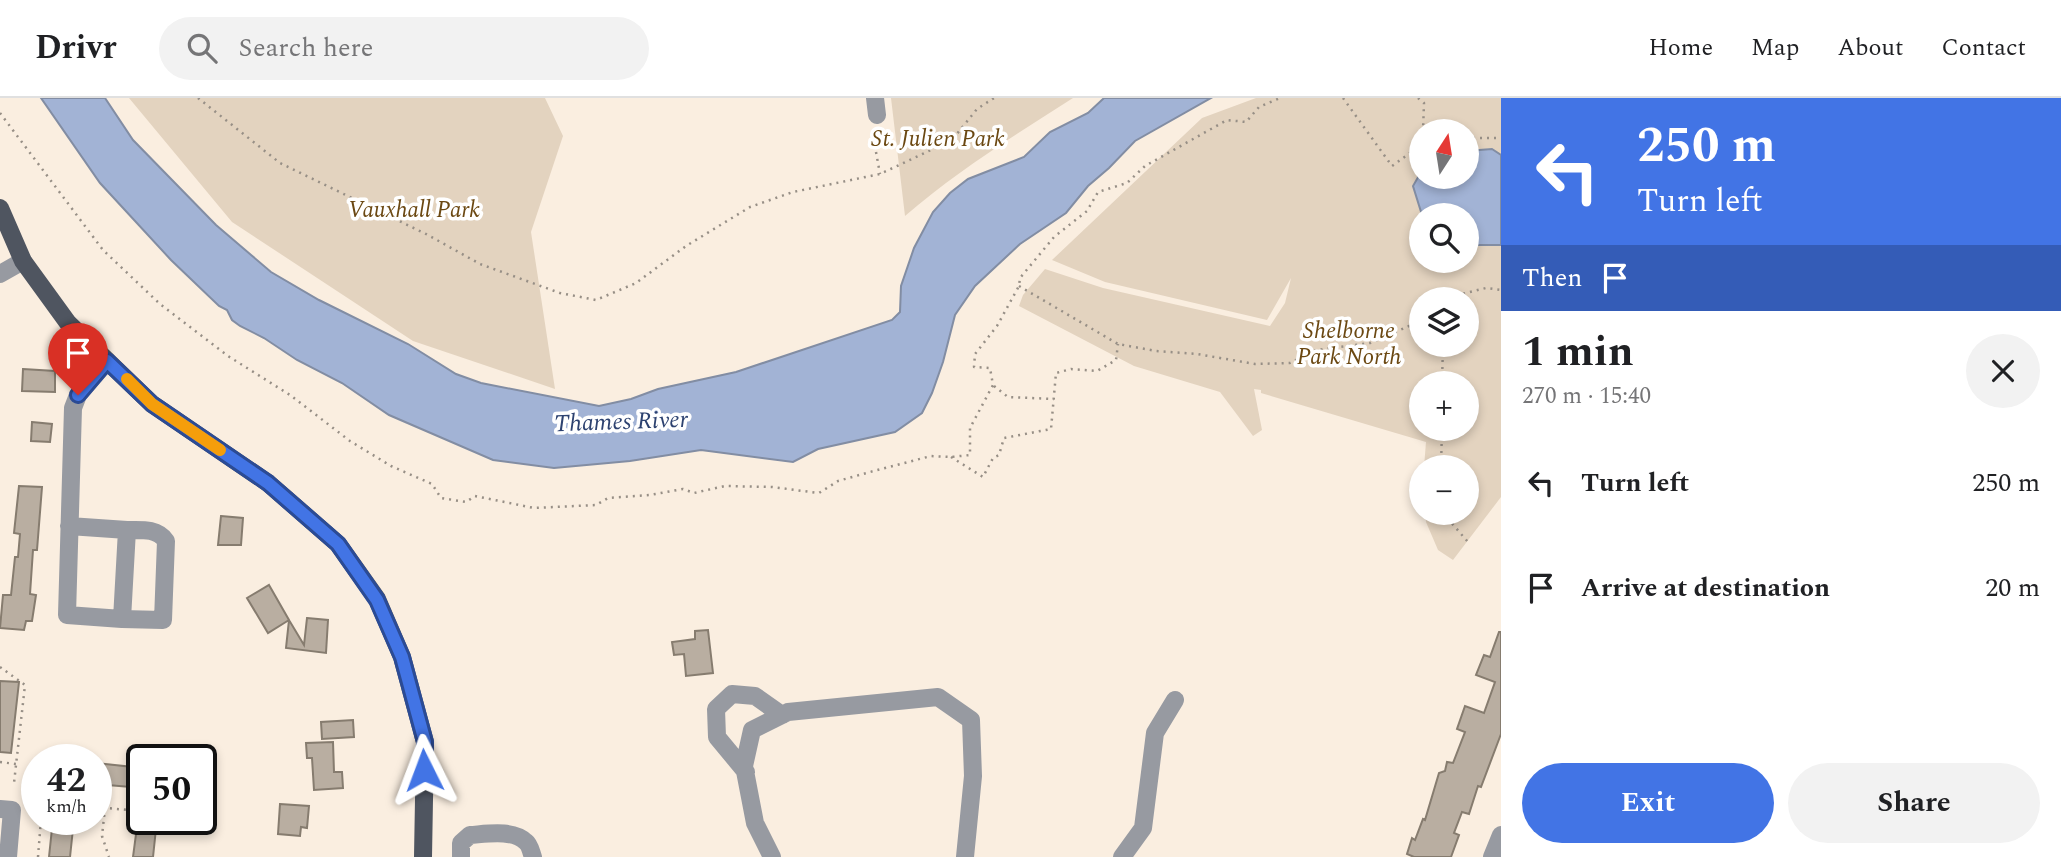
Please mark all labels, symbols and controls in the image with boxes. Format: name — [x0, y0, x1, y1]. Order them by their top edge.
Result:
search box — [159, 17, 649, 80]
text: Drivr — [35, 23, 117, 73]
text: Search here — [239, 28, 373, 68]
icon: search — [183, 29, 221, 67]
text: Home — [1648, 30, 1713, 66]
text: Map — [1751, 30, 1799, 66]
text: About — [1837, 30, 1903, 66]
text: Contact — [1941, 30, 2026, 66]
text: 250 m — [1637, 109, 1776, 184]
north arrow — [1409, 119, 1479, 189]
map controls — [1409, 119, 1479, 525]
park label: St. Julien Park — [871, 122, 1005, 157]
icon: left — [1522, 126, 1613, 217]
text: Turn left — [1637, 177, 1763, 226]
park label: Vauxhall Park — [348, 193, 480, 228]
button: search — [1409, 203, 1479, 273]
text: Then — [1522, 258, 1582, 298]
icon: arrive — [1596, 259, 1634, 297]
button: layers — [1409, 287, 1479, 357]
park label: Shelborne Park North — [1297, 314, 1401, 375]
text: 1 min — [1522, 321, 1634, 384]
pin — [48, 323, 108, 395]
icon: arrive — [59, 334, 97, 372]
button: close — [1966, 334, 2040, 408]
button: + — [1409, 371, 1479, 441]
text: 270 m · 15:40 — [1522, 379, 1651, 414]
water label: Thames River — [553, 402, 689, 442]
button: − — [1409, 455, 1479, 525]
text: Turn left — [1581, 463, 1689, 503]
text: 250 m — [1972, 463, 2040, 503]
icon: left — [1522, 464, 1560, 502]
text: Arrive at destination — [1581, 568, 1830, 608]
text: 20 m — [1985, 568, 2040, 608]
icon: arrive — [1522, 569, 1560, 607]
position arrow — [387, 733, 461, 807]
speed limit sign: 50 — [126, 744, 217, 835]
text: 42 — [47, 754, 86, 807]
button: Exit — [1522, 763, 1774, 843]
button: Share — [1788, 763, 2040, 843]
text: km/h — [46, 793, 87, 820]

